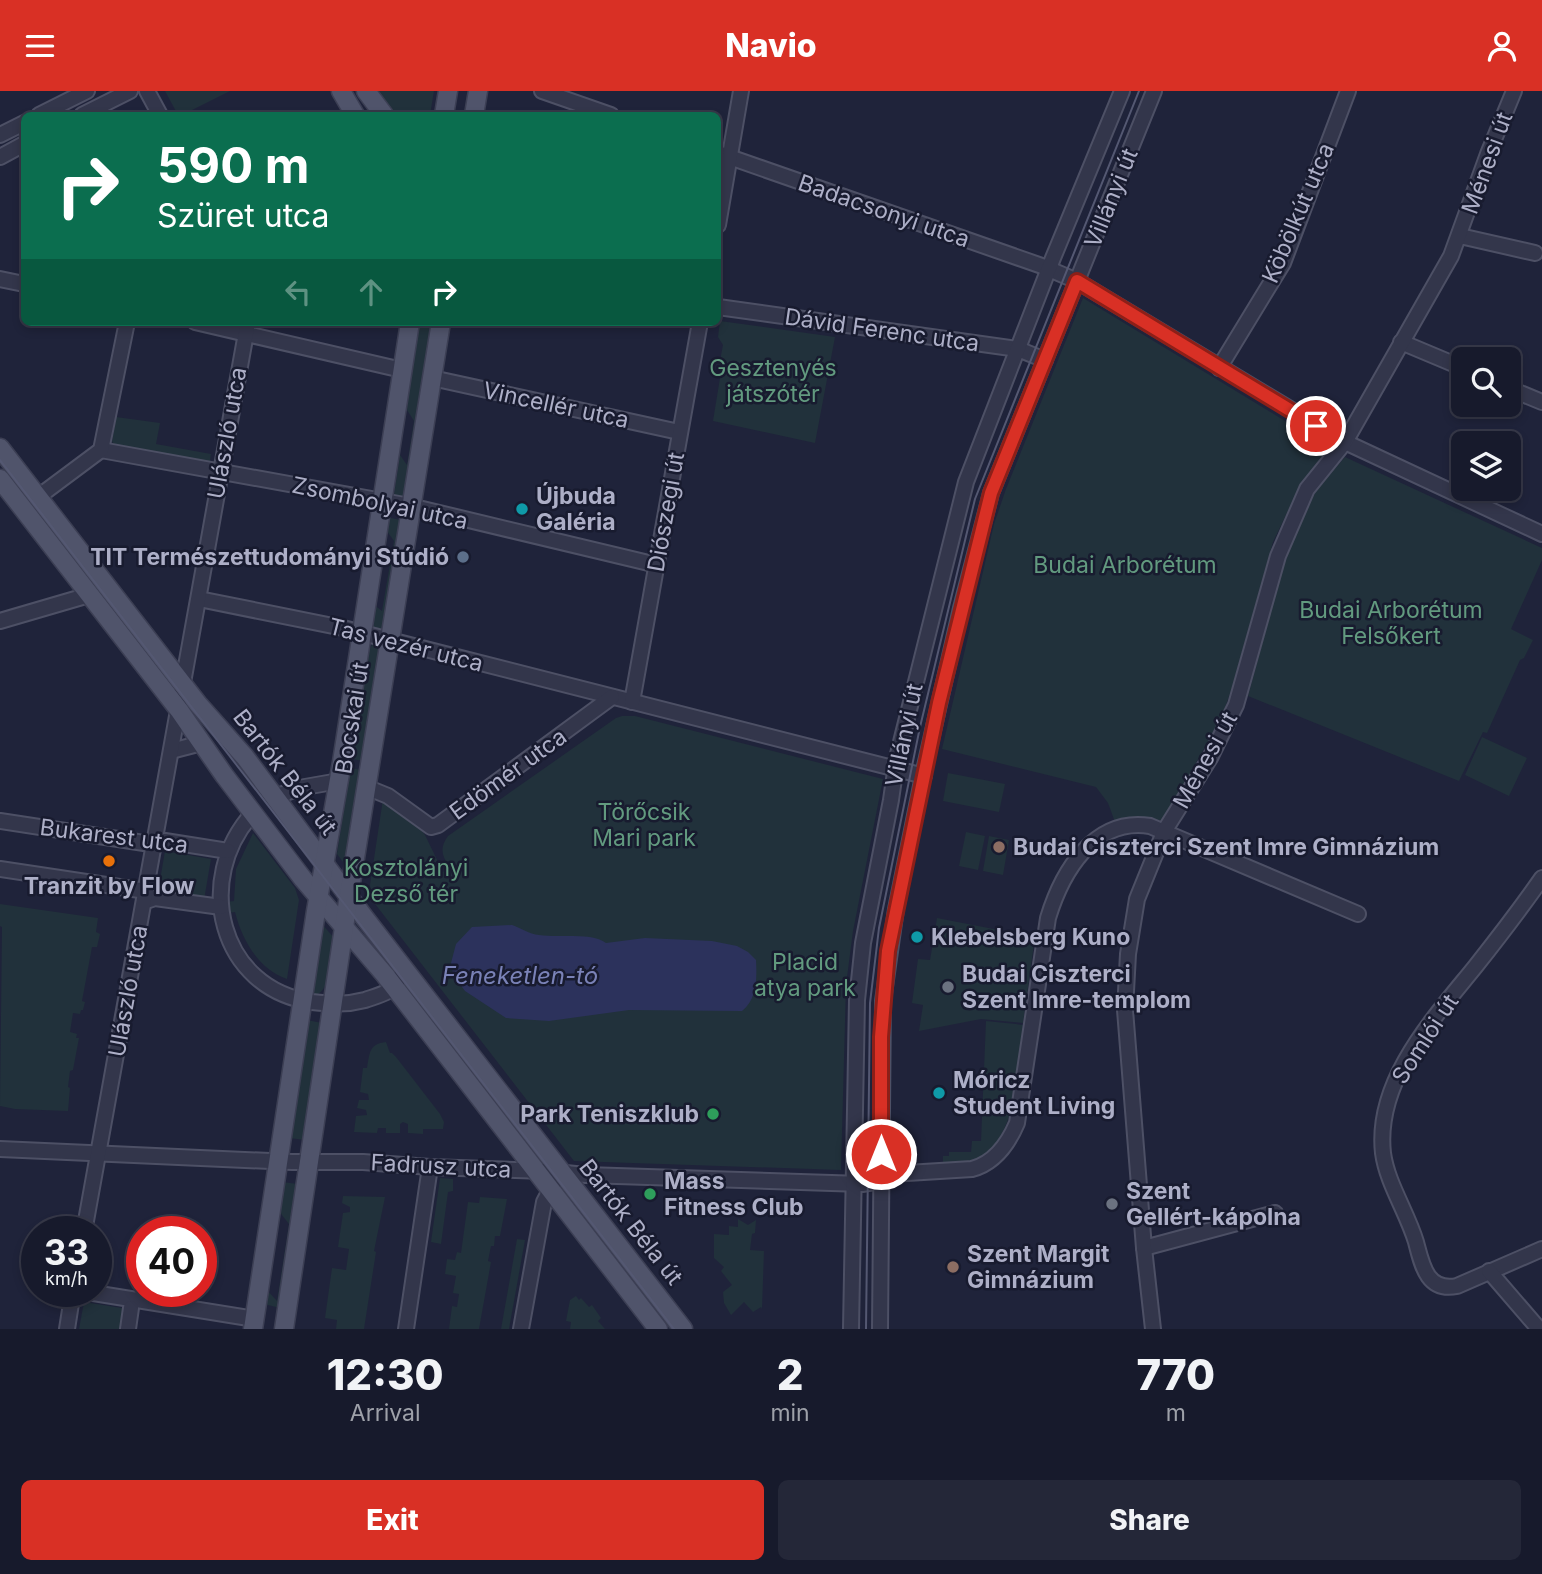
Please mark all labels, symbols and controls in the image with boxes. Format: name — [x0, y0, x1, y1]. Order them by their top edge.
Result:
text: Navio — [725, 26, 817, 65]
icon: menu — [21, 27, 59, 65]
icon: person — [1483, 27, 1521, 65]
street label: Ménesi út — [1456, 108, 1519, 218]
text: 590 m — [157, 136, 310, 195]
street label: Köbölkút utca — [1256, 139, 1340, 287]
icon: right — [42, 140, 133, 231]
street label: Villányi út — [1078, 144, 1144, 252]
street label: Badacsonyi utca — [795, 169, 973, 253]
text: Szüret utca — [157, 196, 329, 235]
icon: left — [279, 273, 317, 311]
icon: ahead — [352, 273, 390, 311]
icon: right — [425, 273, 463, 311]
street label: Dávid Ferenc utca — [783, 302, 981, 358]
map controls — [1451, 347, 1521, 501]
button: search — [1451, 347, 1521, 417]
park label: Gesztenyés játszótér — [709, 354, 837, 408]
street label: Ulászló utca — [202, 365, 252, 501]
street label: Vincellér utca — [480, 376, 632, 434]
pin — [1286, 396, 1346, 456]
icon: arrive — [1297, 407, 1335, 445]
button: layers — [1451, 431, 1521, 501]
street label: Diószegi út — [642, 449, 690, 574]
street label: Zsombolyai utca — [290, 471, 470, 535]
place label: Újbuda Galéria — [536, 482, 616, 536]
marker: Újbuda Galéria — [514, 501, 530, 517]
place label: TIT Természettudományi Stúdió — [90, 543, 449, 571]
marker: TIT Természettudományi Stúdió — [455, 549, 471, 565]
park label: Budai Arborétum — [1033, 551, 1217, 579]
park label: Budai Arborétum Felsőkert — [1299, 596, 1483, 650]
street label: Tas vezér utca — [326, 612, 486, 678]
street label: Bocskai út — [329, 660, 375, 776]
street label: Villányi út — [879, 680, 929, 789]
street label: Bartók Béla út — [227, 704, 343, 841]
street label: Ménesi út — [1167, 706, 1243, 813]
street label: Edömér utca — [444, 722, 572, 826]
park label: Törőcsik Mari park — [592, 798, 696, 852]
street label: Bukarest utca — [38, 813, 190, 859]
place label: Budai Ciszterci Szent Imre Gimnázium — [1013, 833, 1439, 861]
marker: Budai Ciszterci Szent Imre Gimnázium — [991, 839, 1007, 855]
marker: Tranzit by Flow — [101, 853, 117, 869]
park label: Kosztolányi Dezső tér — [344, 854, 468, 908]
place label: Tranzit by Flow — [24, 872, 195, 900]
street label: Ulászló utca — [103, 923, 153, 1059]
place label: Klebelsberg Kuno — [931, 923, 1130, 951]
marker: Klebelsberg Kuno — [909, 929, 925, 945]
park label: Placid atya park — [754, 948, 856, 1002]
place label: Budai Ciszterci Szent Imre-templom — [962, 960, 1191, 1014]
water label: Feneketlen-tó — [442, 961, 598, 990]
marker: Budai Ciszterci Szent Imre-templom — [940, 979, 956, 995]
street label: Somlói út — [1386, 989, 1465, 1089]
place label: Móricz Student Living — [953, 1066, 1115, 1120]
marker: Móricz Student Living — [931, 1085, 947, 1101]
place label: Park Teniszklub — [520, 1100, 699, 1128]
marker: Park Teniszklub — [705, 1106, 721, 1122]
position arrow — [844, 1117, 918, 1191]
street label: Fadrusz utca — [370, 1148, 512, 1184]
street label: Bartók Béla út — [573, 1154, 689, 1291]
place label: Mass Fitness Club — [664, 1167, 803, 1221]
place label: Szent Gellért-kápolna — [1126, 1177, 1301, 1231]
marker: Mass Fitness Club — [642, 1186, 658, 1202]
marker: Szent Gellért-kápolna — [1104, 1196, 1120, 1212]
speed limit sign: 40 — [126, 1216, 217, 1307]
text: 33 — [44, 1231, 89, 1273]
place label: Szent Margit Gimnázium — [967, 1240, 1110, 1294]
marker: Szent Margit Gimnázium — [945, 1259, 961, 1275]
text: km/h — [45, 1268, 88, 1289]
text: 12:30 — [327, 1349, 444, 1400]
text: 2 — [777, 1349, 803, 1400]
text: 770 — [1137, 1349, 1215, 1400]
text: Arrival — [350, 1399, 421, 1427]
text: min — [770, 1399, 810, 1427]
text: m — [1166, 1399, 1186, 1427]
button: Exit — [21, 1480, 764, 1560]
button: Share — [778, 1480, 1521, 1560]

